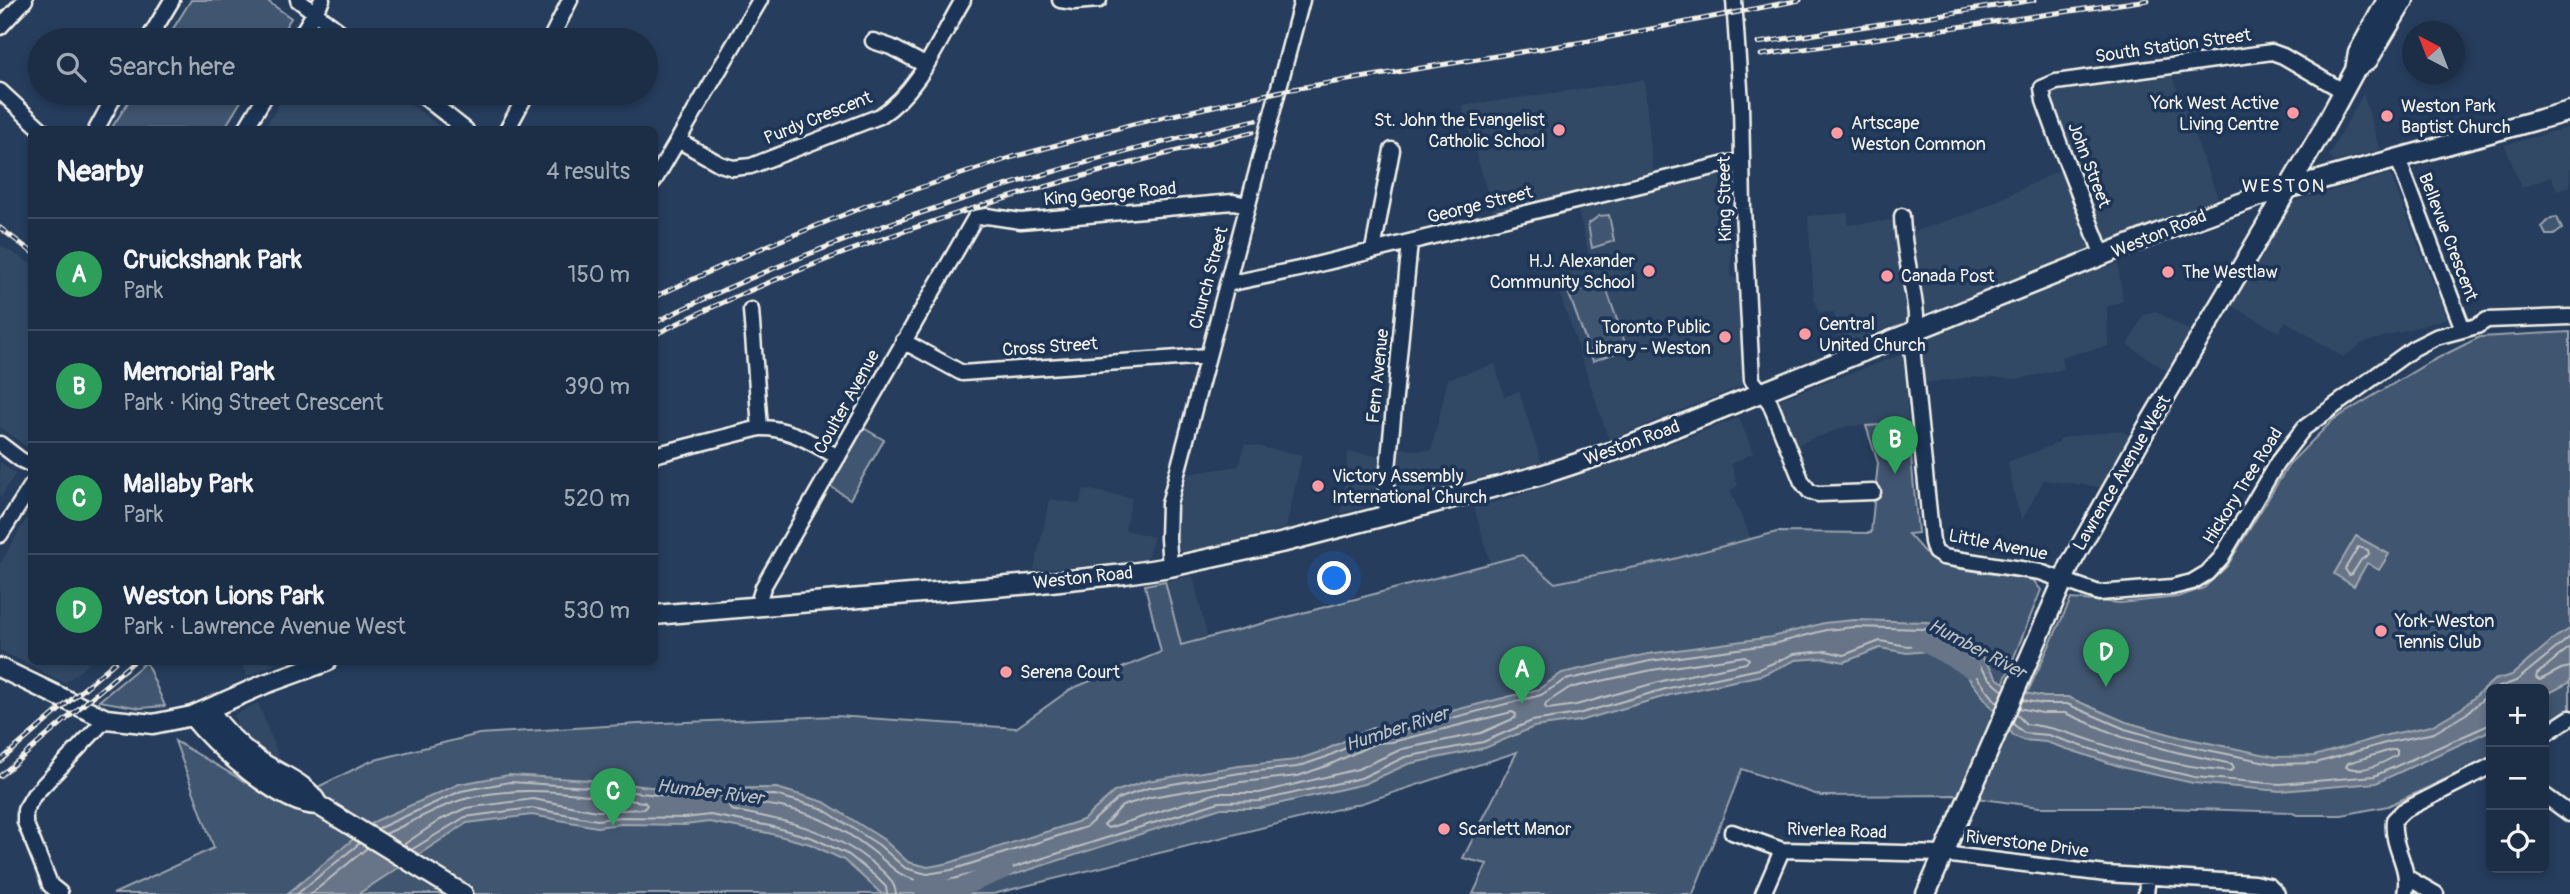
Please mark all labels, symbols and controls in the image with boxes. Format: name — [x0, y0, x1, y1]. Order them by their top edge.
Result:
north arrow — [2402, 21, 2465, 84]
street label: South Station Street — [2094, 24, 2253, 68]
search box — [28, 28, 658, 105]
icon: search — [52, 48, 90, 86]
text: Search here — [108, 51, 235, 83]
street label: Purdy Crescent — [761, 86, 876, 150]
place label: York West Active Living Centre — [2149, 92, 2279, 136]
place label: Weston Park Baptist Church — [2401, 95, 2510, 139]
marker: York West Active Living Centre — [2285, 105, 2301, 121]
marker: Weston Park Baptist Church — [2379, 108, 2395, 124]
place label: St. John the Evangelist Catholic School — [1374, 109, 1546, 153]
place label: Artscape Weston Common — [1851, 112, 1986, 156]
street label: John Street — [2062, 119, 2116, 212]
marker: St. John the Evangelist Catholic School — [1551, 122, 1567, 138]
marker: Artscape Weston Common — [1829, 125, 1845, 141]
text: Nearby — [56, 153, 143, 190]
street label: King Street — [1713, 155, 1737, 242]
text: 4 results — [546, 157, 630, 186]
street label: Bellevue Crescent — [2413, 170, 2483, 305]
district label: WESTON — [2242, 174, 2326, 198]
street label: King George Road — [1043, 177, 1177, 211]
street label: George Street — [1425, 181, 1536, 229]
street label: Weston Road — [2108, 205, 2210, 263]
street label: Church Street — [1184, 223, 1234, 332]
text: Cruickshank Park — [123, 244, 302, 276]
place label: H.J. Alexander Community School — [1490, 250, 1636, 294]
text: A — [72, 260, 86, 289]
text: 150 m — [567, 260, 630, 289]
place label: The Westlaw — [2182, 261, 2278, 284]
marker: H.J. Alexander Community School — [1641, 263, 1657, 279]
marker: The Westlaw — [2160, 264, 2176, 280]
place label: Canada Post — [1901, 265, 1995, 288]
marker: Canada Post — [1879, 268, 1895, 284]
text: Park — [123, 276, 163, 305]
place label: Central United Church — [1819, 313, 1926, 357]
place label: Toronto Public Library - Weston — [1585, 316, 1711, 360]
marker: Central United Church — [1797, 326, 1813, 342]
street label: Fern Avenue — [1362, 327, 1394, 424]
marker: Toronto Public Library - Weston — [1717, 329, 1733, 345]
street label: Cross Street — [1001, 332, 1099, 362]
street label: Coulter Avenue — [809, 346, 885, 458]
text: Memorial Park — [123, 356, 275, 388]
text: B — [72, 372, 86, 401]
text: 390 m — [564, 372, 630, 401]
text: Park · King Street Crescent — [123, 388, 384, 417]
street label: Lawrence Avenue West — [2068, 390, 2176, 555]
street label: Weston Road — [1581, 415, 1683, 471]
pin: B — [1872, 416, 1918, 474]
street label: Hickory Tree Road — [2198, 423, 2288, 549]
place label: Victory Assembly International Church — [1332, 465, 1487, 509]
text: Mallaby Park — [123, 468, 253, 500]
marker: Victory Assembly International Church — [1310, 478, 1326, 494]
text: C — [72, 484, 86, 513]
text: 520 m — [564, 484, 630, 513]
text: Park — [123, 500, 163, 529]
street label: Little Avenue — [1947, 524, 2050, 566]
street label: Weston Road — [1032, 561, 1134, 595]
your location — [1317, 561, 1351, 595]
text: Weston Lions Park — [123, 580, 324, 612]
text: D — [72, 596, 86, 625]
text: 530 m — [564, 596, 630, 625]
place label: York-Weston Tennis Club — [2394, 610, 2494, 654]
text: Park · Lawrence Avenue West — [123, 612, 406, 641]
water label: Humber River — [1924, 613, 2032, 686]
marker: York-Weston Tennis Club — [2373, 623, 2389, 639]
pin: D — [2083, 629, 2129, 687]
pin: A — [1499, 646, 1545, 704]
place label: Serena Court — [1020, 661, 1121, 684]
marker: Serena Court — [998, 664, 1014, 680]
map controls — [2486, 684, 2549, 873]
button: + — [2486, 684, 2549, 747]
water label: Humber River — [1342, 700, 1454, 757]
button: − — [2486, 747, 2549, 810]
pin: C — [590, 768, 636, 826]
water label: Humber River — [655, 774, 767, 811]
button: locate — [2486, 810, 2549, 873]
place label: Scarlett Manor — [1458, 818, 1572, 841]
street label: Riverlea Road — [1786, 818, 1888, 844]
marker: Scarlett Manor — [1436, 821, 1452, 837]
street label: Riverstone Drive — [1964, 825, 2090, 863]

